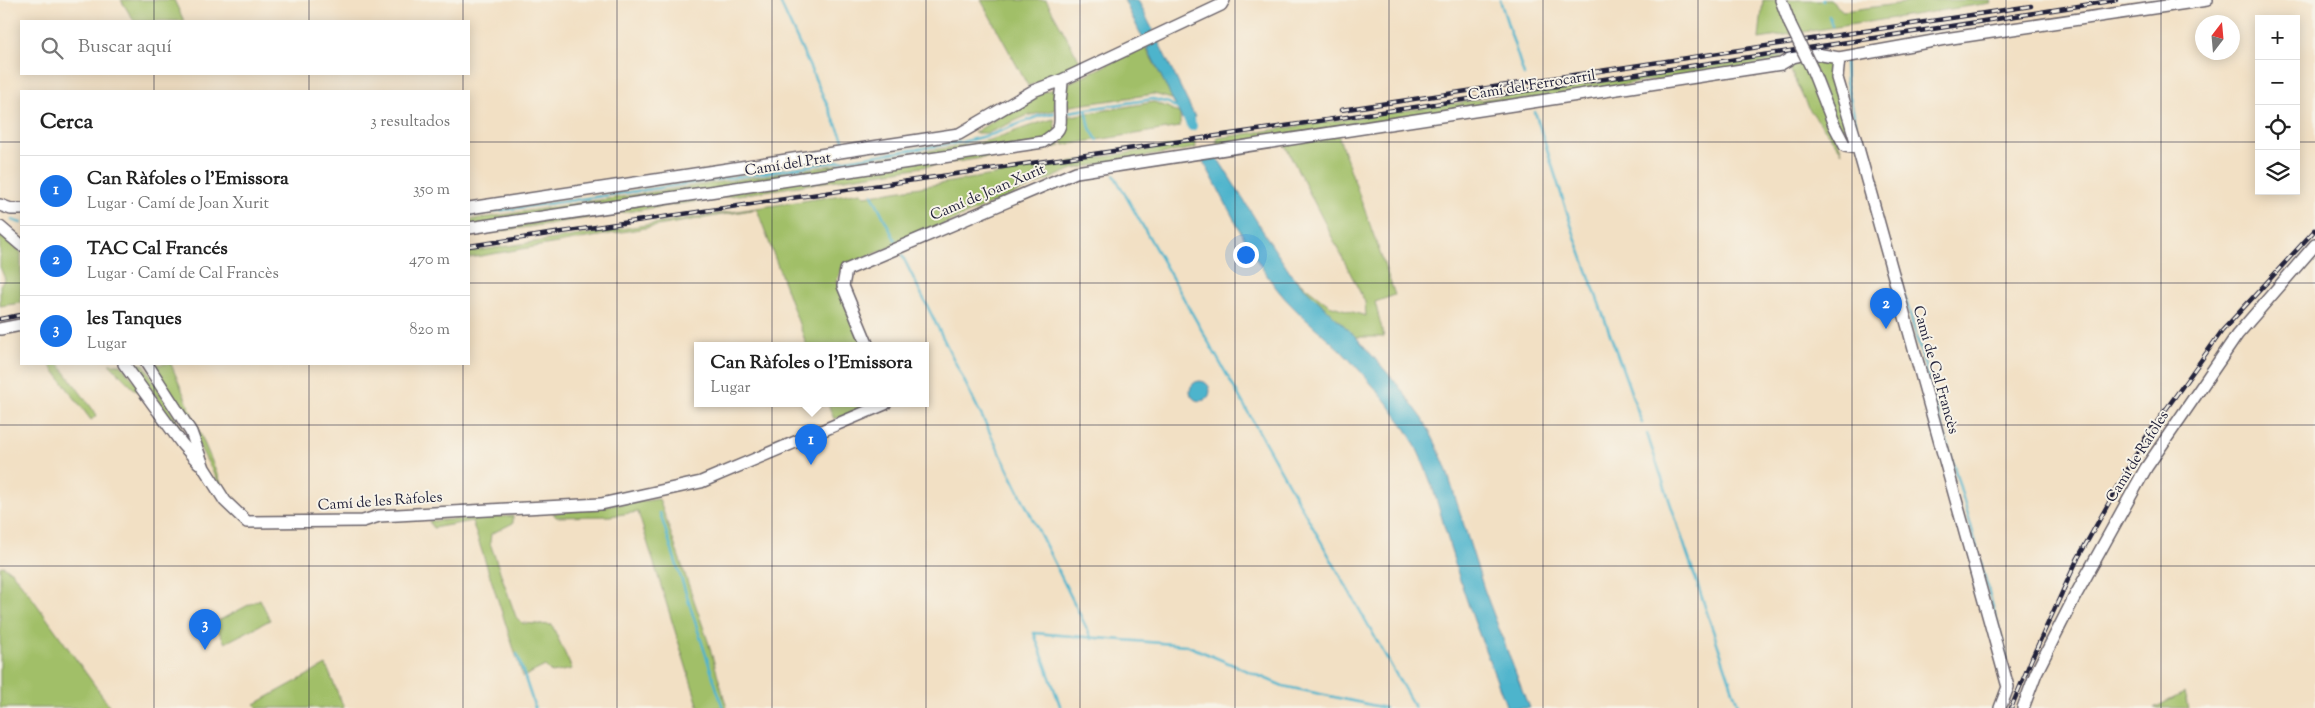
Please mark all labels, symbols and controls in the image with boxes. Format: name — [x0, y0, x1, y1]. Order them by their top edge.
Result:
north arrow — [2195, 15, 2240, 60]
map controls — [2255, 15, 2300, 195]
button: + — [2255, 15, 2300, 60]
search box — [20, 20, 470, 75]
icon: search — [38, 34, 66, 62]
text: Buscar aquí — [78, 34, 172, 61]
button: − — [2255, 60, 2300, 105]
street label: Camí del Ferrocarril — [1467, 66, 1597, 106]
button: locate — [2255, 105, 2300, 150]
text: Cerca — [40, 108, 93, 138]
text: 3 resultados — [370, 111, 450, 134]
street label: Camí del Prat — [743, 148, 833, 182]
button: layers — [2255, 150, 2300, 195]
street label: Camí de Joan Xurit — [927, 159, 1049, 227]
text: Can Ràfoles o l'Emissora — [87, 166, 289, 193]
text: 1 — [53, 179, 59, 202]
text: 350 m — [413, 179, 450, 202]
text: Lugar · Camí de Joan Xurit — [87, 193, 269, 216]
text: TAC Cal Francés — [87, 236, 228, 263]
your location — [1233, 242, 1259, 268]
text: 2 — [52, 249, 60, 272]
text: 470 m — [409, 249, 450, 272]
text: Lugar · Camí de Cal Francès — [87, 263, 279, 286]
pin: 2 — [1870, 288, 1902, 329]
street label: Camí de Cal Francès — [1907, 303, 1963, 437]
text: les Tanques — [87, 306, 182, 333]
text: 3 — [53, 319, 59, 342]
text: 820 m — [410, 319, 450, 342]
text: Lugar — [87, 333, 127, 356]
popup — [694, 342, 929, 407]
text: Can Ràfoles o l'Emissora — [711, 350, 912, 377]
text: Lugar — [711, 377, 750, 400]
street label: Camí de Rafoles — [2101, 407, 2175, 507]
pin: 1 — [795, 424, 827, 465]
street label: Camí de les Ràfoles — [317, 487, 443, 517]
pin: 3 — [189, 609, 221, 650]

